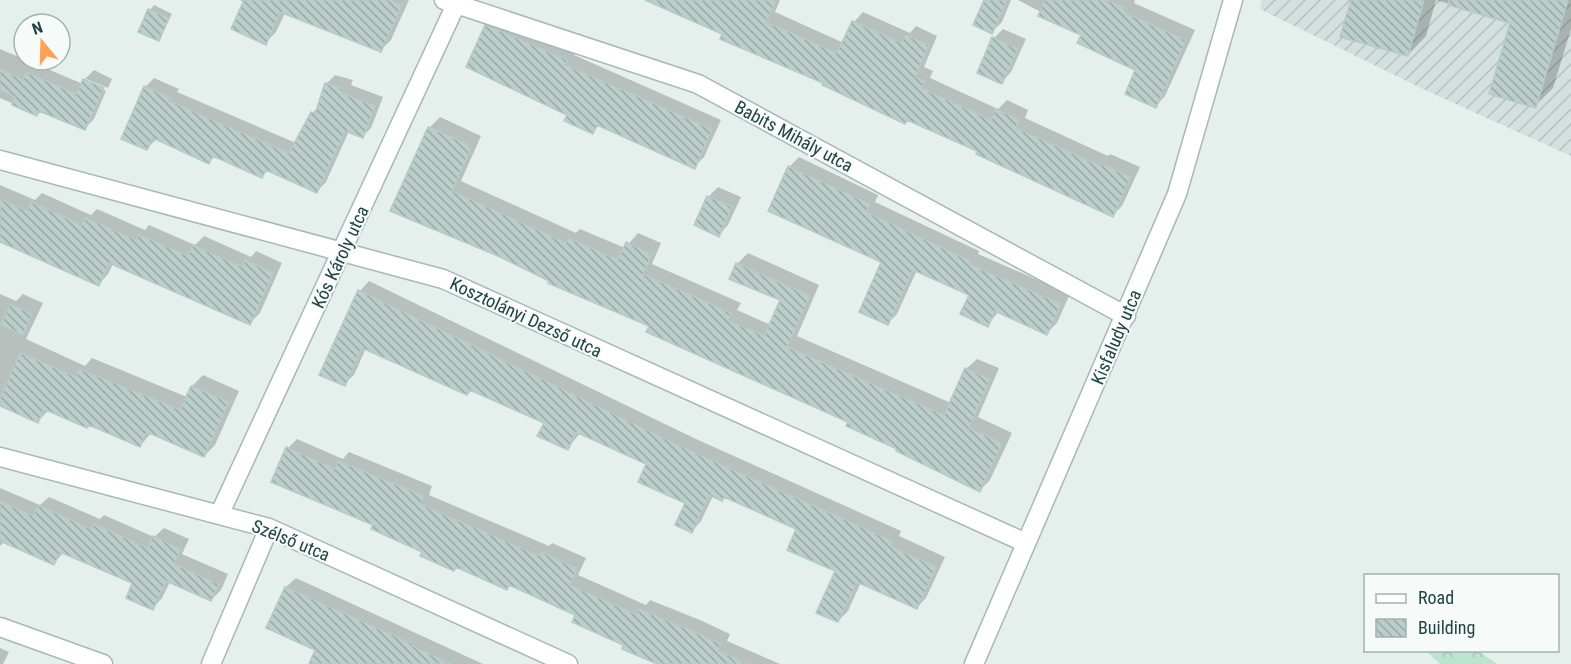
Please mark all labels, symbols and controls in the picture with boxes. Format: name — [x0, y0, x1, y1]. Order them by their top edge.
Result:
north arrow — [12, 12, 72, 72]
text: N — [30, 18, 45, 39]
street label: Babits Mihály utca — [731, 96, 857, 176]
street label: Kós Károly utca — [307, 203, 373, 311]
street label: Kosztolányi Dezső utca — [447, 273, 605, 361]
street label: Kisfaludy utca — [1087, 286, 1145, 388]
street label: Szélső utca — [249, 515, 333, 565]
legend — [1364, 574, 1559, 652]
text: Road — [1418, 587, 1454, 608]
text: Building — [1418, 617, 1475, 638]

